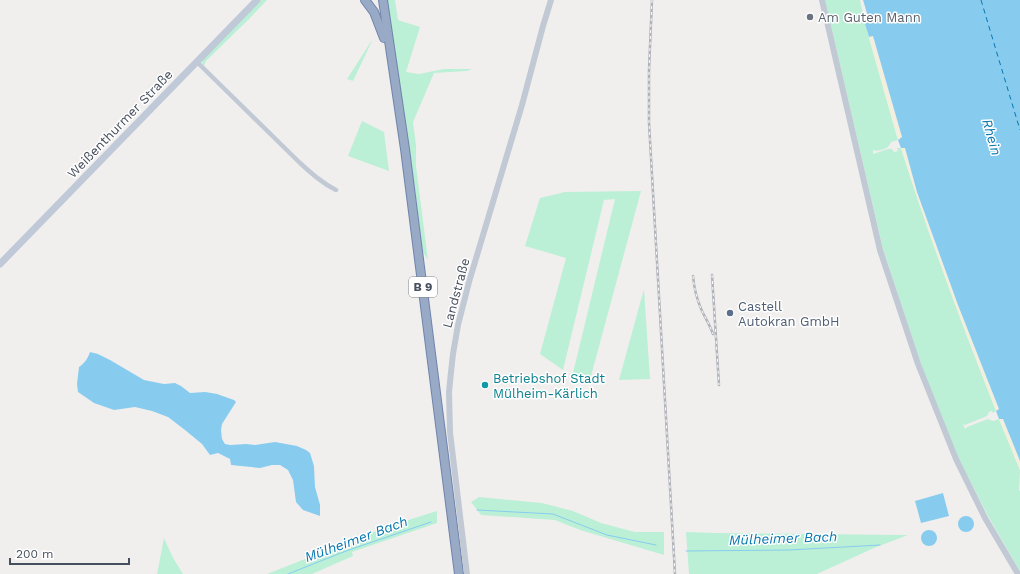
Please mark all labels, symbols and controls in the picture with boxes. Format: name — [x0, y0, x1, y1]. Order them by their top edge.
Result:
place label: Am Guten Mann — [818, 10, 921, 25]
marker: Am Guten Mann — [805, 12, 815, 22]
street label: Weißenthurmer Straße — [64, 67, 176, 181]
water label: Rhein — [979, 117, 1005, 157]
street label: Landstraße — [439, 256, 473, 330]
road number: B 9 — [409, 277, 437, 297]
place label: Castell Autokran GmbH — [738, 299, 839, 329]
marker: Castell Autokran GmbH — [725, 308, 735, 318]
place label: Betriebshof Stadt Mülheim-Kärlich — [493, 371, 606, 401]
marker: Betriebshof Stadt Mülheim-Kärlich — [480, 380, 490, 390]
water label: Mülheimer Bach — [302, 513, 410, 565]
water label: Mülheimer Bach — [728, 528, 838, 548]
scale bar — [10, 540, 129, 566]
text: 200 m — [16, 547, 53, 561]

